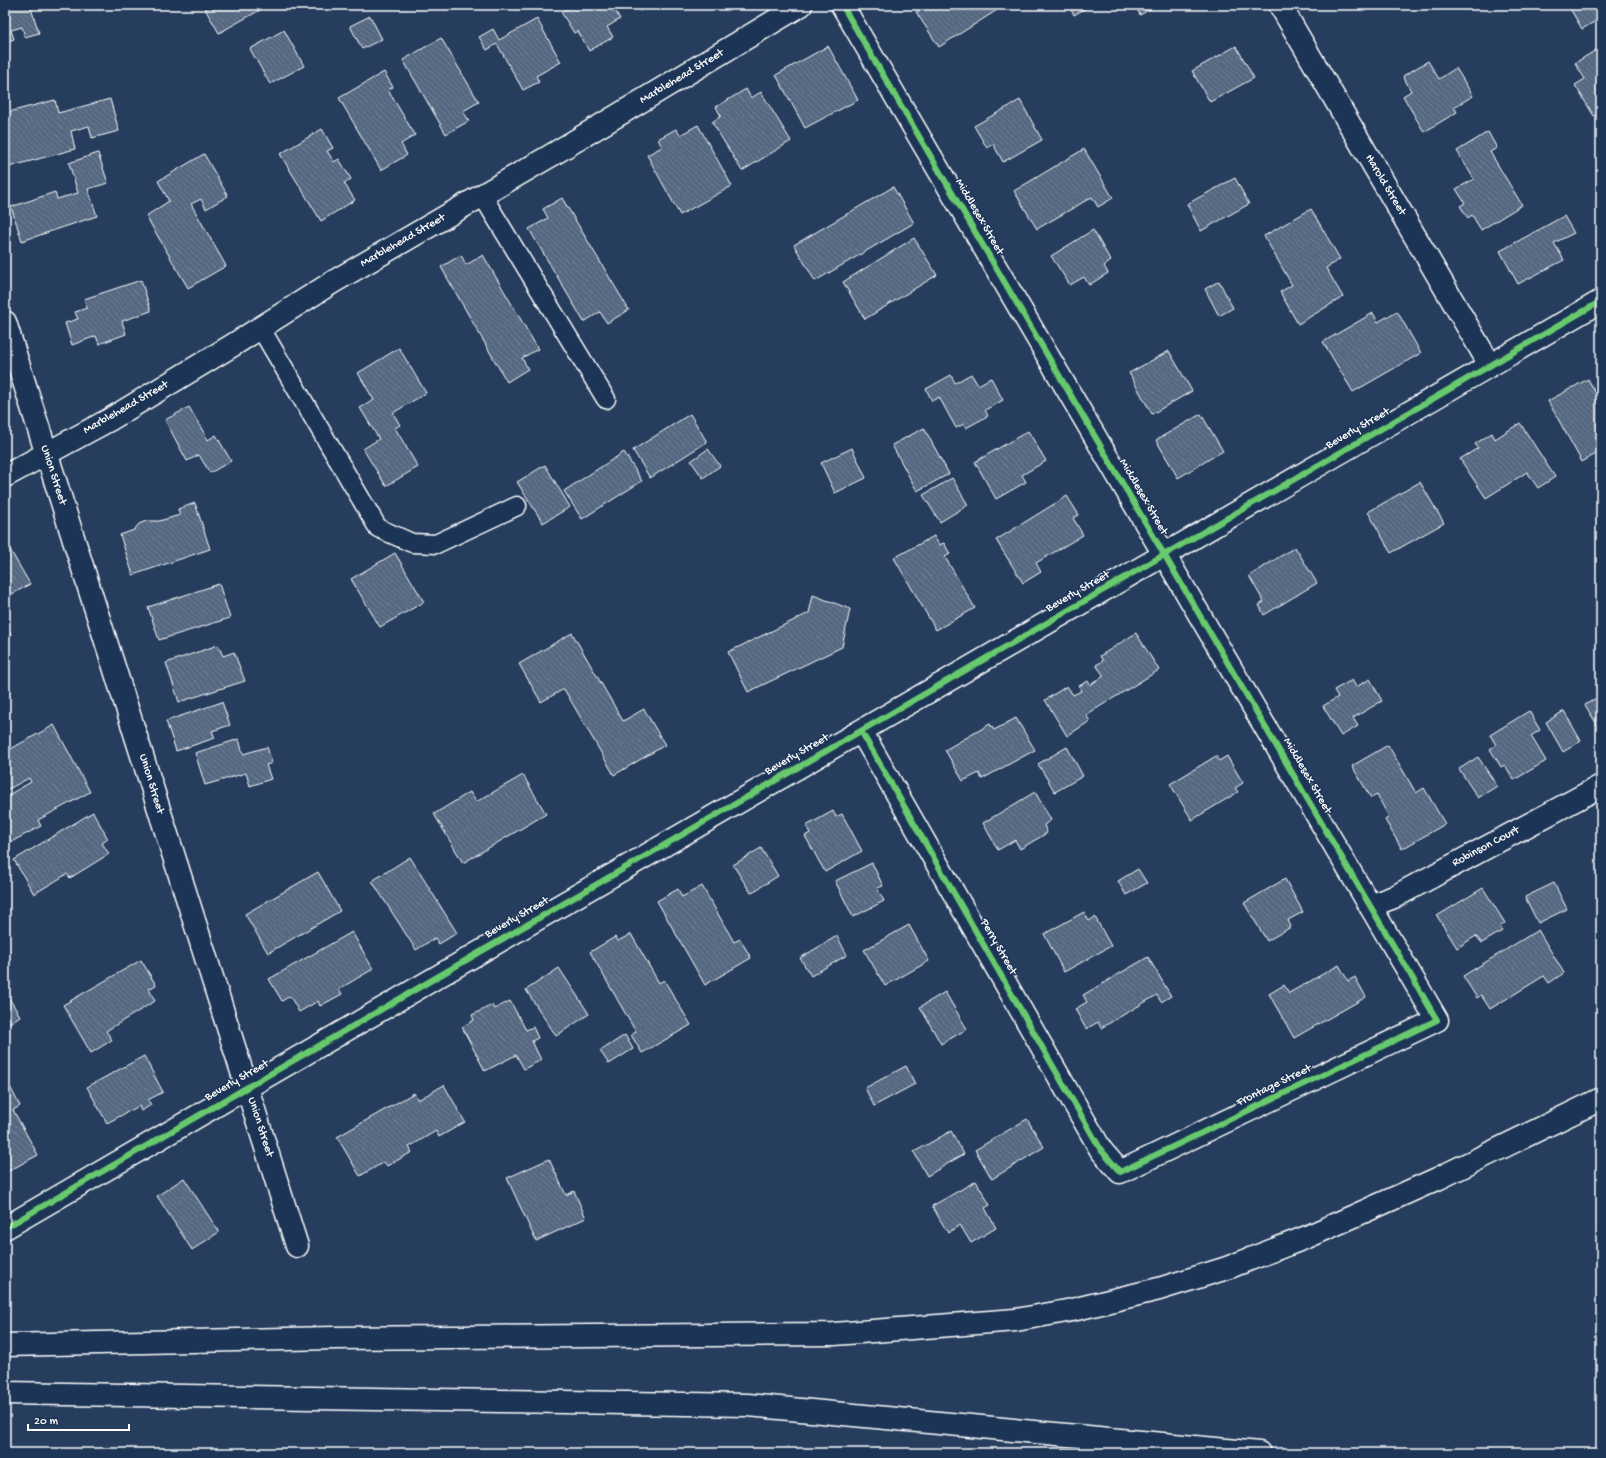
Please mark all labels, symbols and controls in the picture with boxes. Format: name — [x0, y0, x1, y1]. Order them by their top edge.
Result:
street label: Marblehead Street — [637, 46, 728, 108]
street label: Harold Street — [1361, 152, 1409, 219]
street label: Middlesex Street — [952, 176, 1007, 259]
street label: Marblehead Street — [358, 210, 449, 271]
street label: Marblehead Street — [81, 377, 172, 438]
street label: Beverly Street — [1323, 405, 1393, 453]
street label: Union Street — [37, 443, 70, 508]
street label: Middlesex Street — [1116, 456, 1171, 539]
street label: Beverly Street — [1043, 568, 1113, 616]
street label: Beverly Street — [762, 731, 832, 779]
street label: Middlesex Street — [1280, 735, 1335, 818]
street label: Union Street — [135, 752, 167, 817]
street label: Robinson Court — [1450, 823, 1523, 871]
street label: Beverly Street — [482, 894, 552, 942]
street label: Perry Street — [976, 916, 1020, 978]
street label: Beverly Street — [202, 1057, 272, 1105]
street label: Frontage Street — [1233, 1061, 1315, 1111]
street label: Union Street — [244, 1095, 277, 1160]
scale bar — [28, 1406, 129, 1432]
text: 20 m — [34, 1415, 59, 1429]

